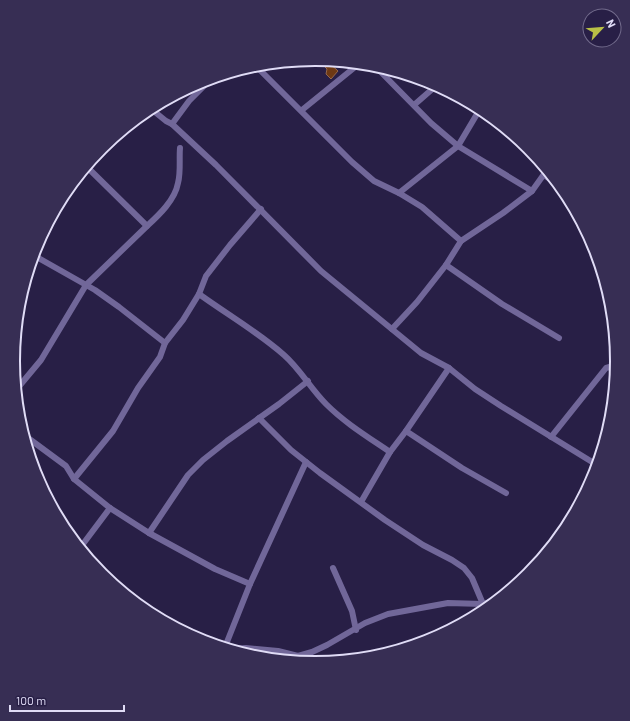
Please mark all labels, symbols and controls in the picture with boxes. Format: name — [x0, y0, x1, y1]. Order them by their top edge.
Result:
north arrow — [582, 8, 622, 48]
text: N — [604, 17, 619, 30]
scale bar — [10, 687, 124, 713]
text: 100 m — [16, 693, 46, 707]

